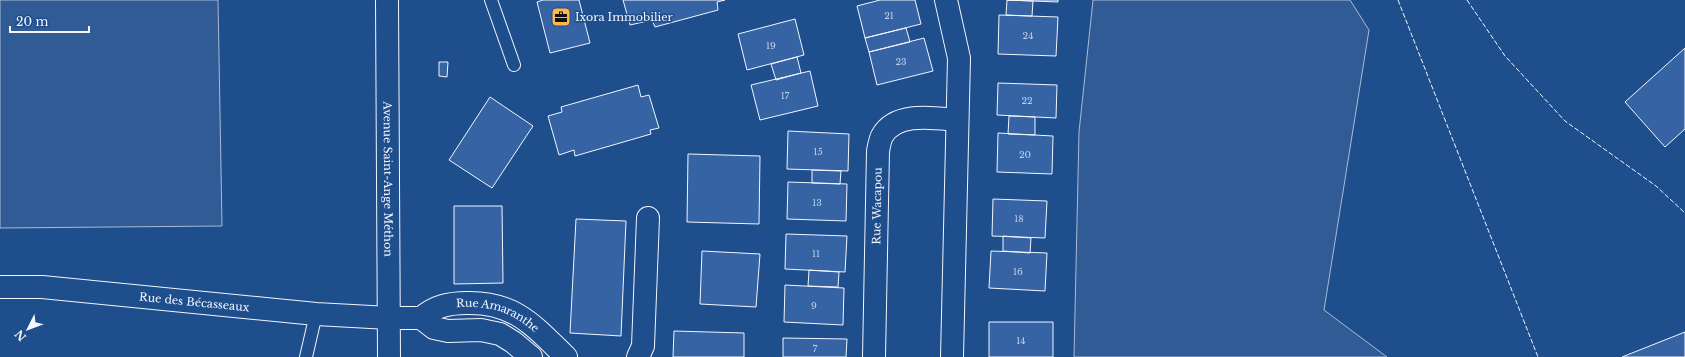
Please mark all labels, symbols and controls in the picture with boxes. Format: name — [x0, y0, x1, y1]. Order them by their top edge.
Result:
office icon: Ixora Immobilier — [550, 6, 572, 28]
scale bar — [10, 8, 89, 34]
place label: Ixora Immobilier — [575, 10, 674, 24]
house number: 21 — [884, 10, 894, 21]
text: 20 m — [16, 14, 48, 29]
house number: 24 — [1023, 30, 1033, 41]
house number: 19 — [766, 40, 776, 51]
house number: 23 — [895, 56, 907, 67]
house number: 17 — [781, 90, 790, 101]
house number: 22 — [1021, 95, 1033, 106]
street label: Avenue Saint-Ange Méthon — [381, 100, 395, 257]
house number: 15 — [813, 146, 823, 157]
house number: 20 — [1019, 149, 1031, 160]
street label: Rue Wacapou — [869, 167, 885, 245]
house number: 13 — [812, 197, 822, 208]
house number: 18 — [1014, 213, 1024, 224]
house number: 11 — [812, 248, 820, 259]
house number: 16 — [1013, 266, 1023, 277]
street label: Rue des Bécasseaux — [138, 290, 250, 314]
street label: Rue Amaranthe — [456, 296, 542, 335]
house number: 9 — [811, 300, 817, 311]
north arrow — [8, 309, 48, 349]
text: N — [11, 327, 29, 344]
house number: 14 — [1016, 335, 1026, 346]
house number: 7 — [813, 343, 818, 354]

